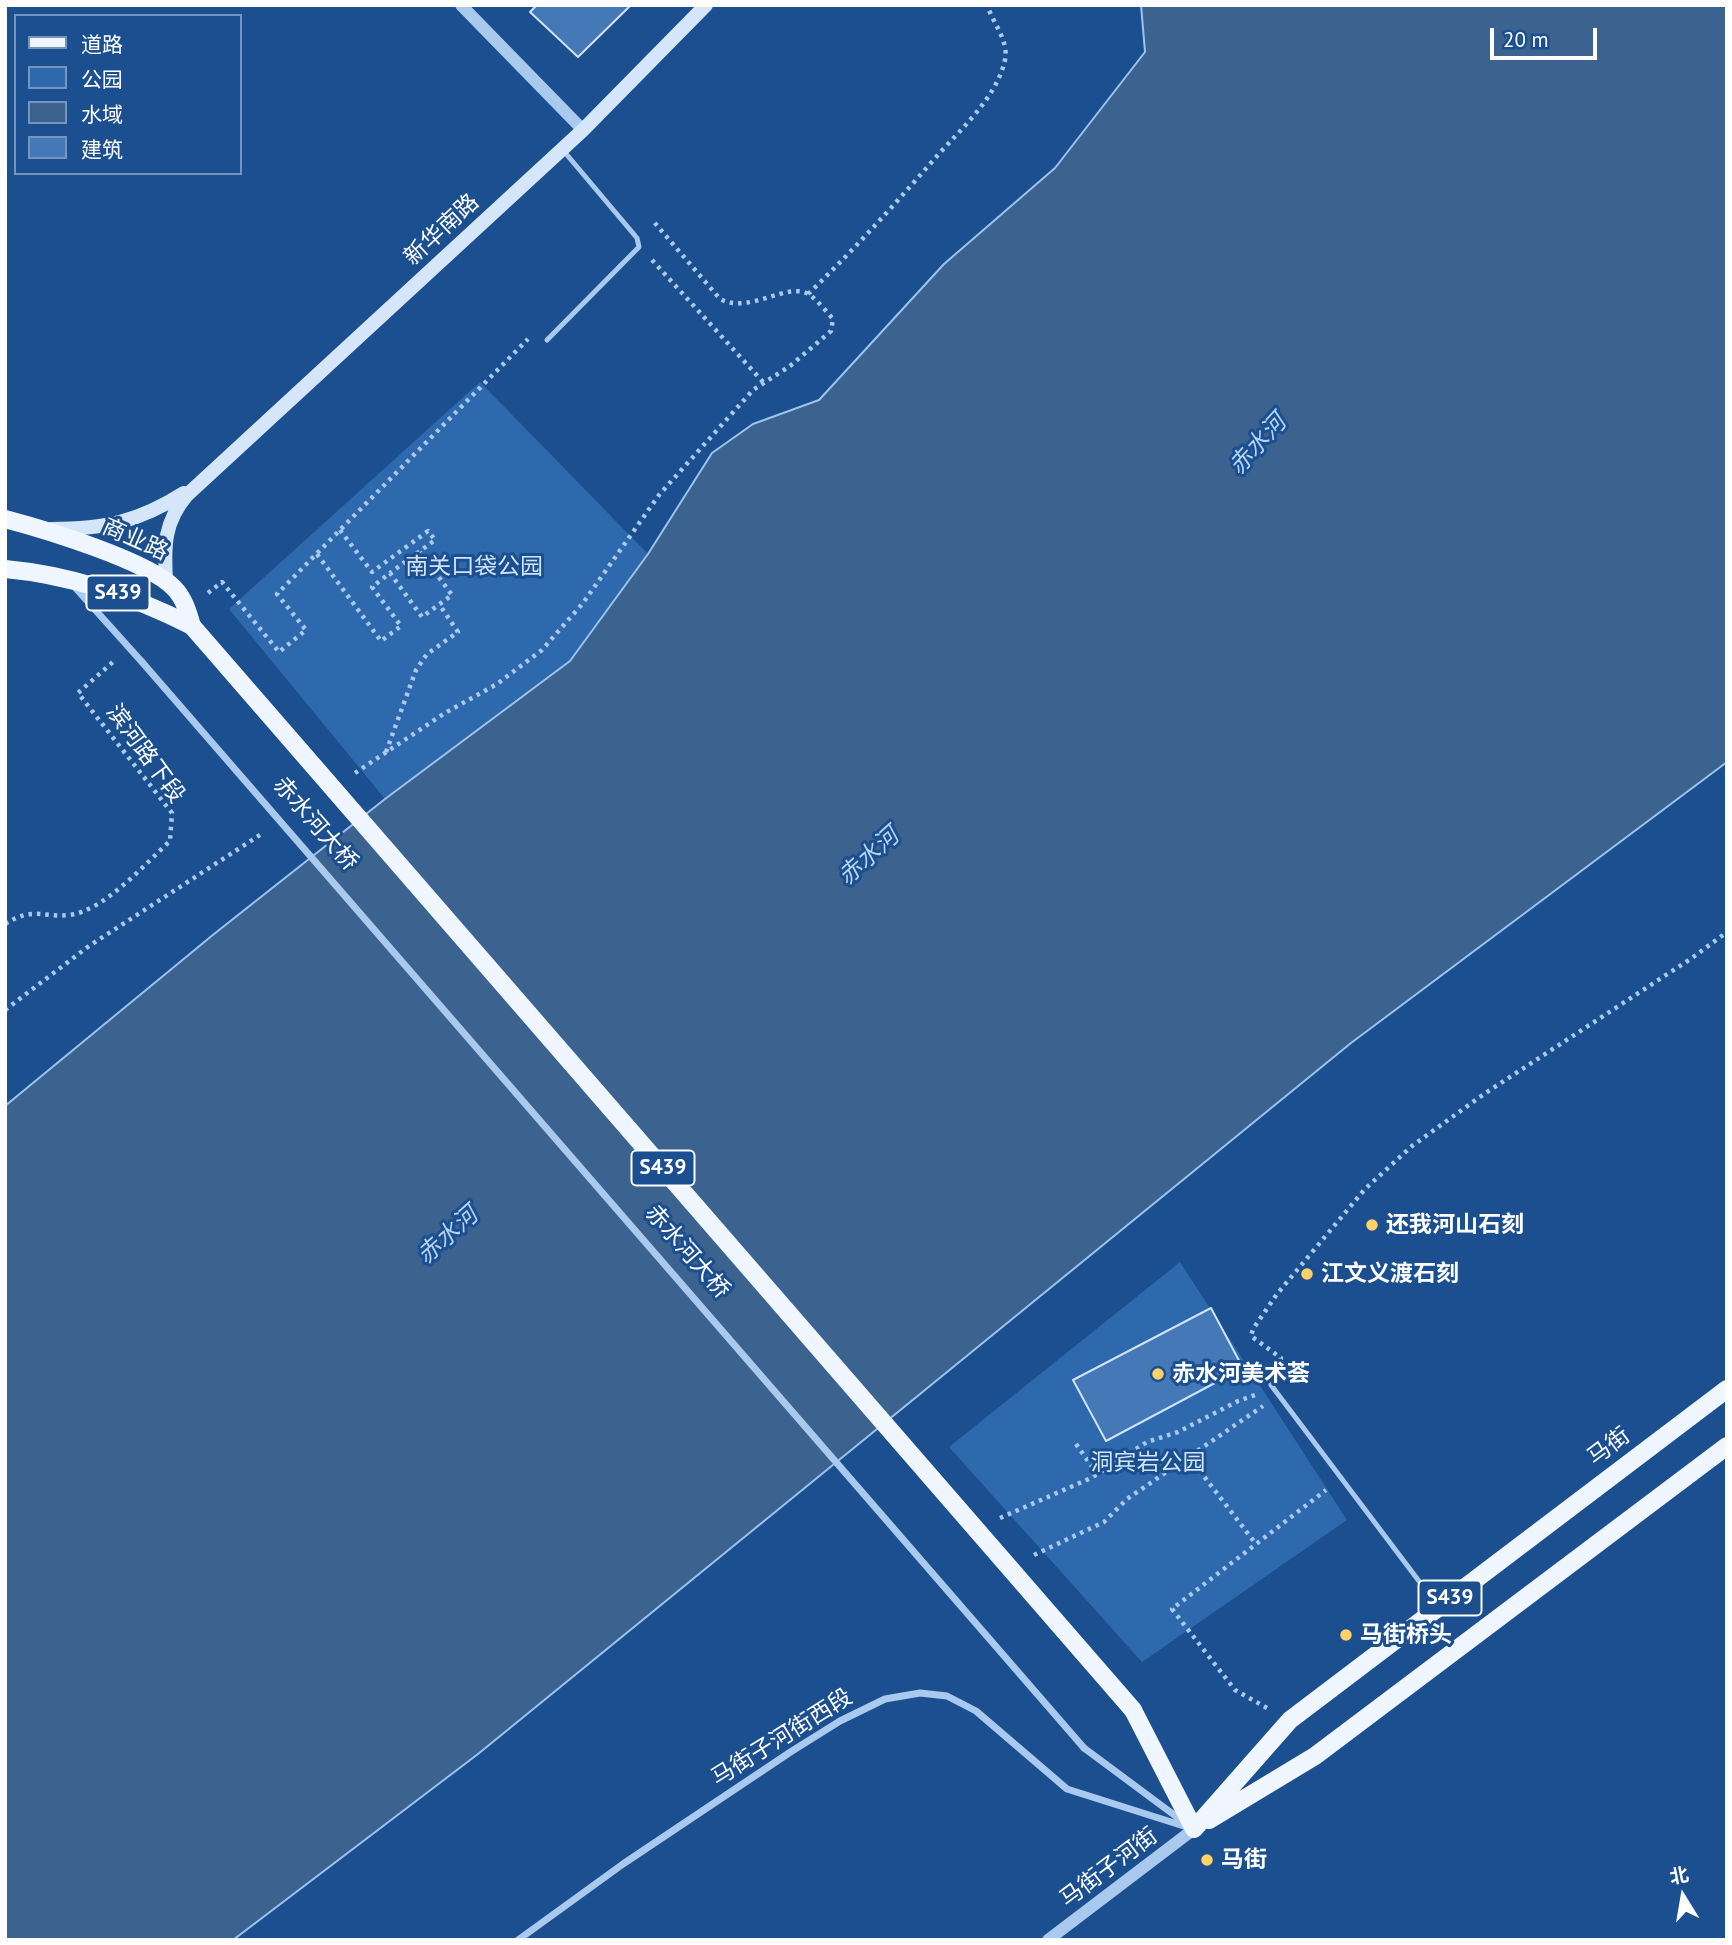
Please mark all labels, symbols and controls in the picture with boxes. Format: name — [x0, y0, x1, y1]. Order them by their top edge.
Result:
legend — [14, 14, 242, 175]
scale bar — [1494, 14, 1601, 58]
text: 20 m — [1503, 26, 1549, 53]
text: 道路 — [81, 31, 123, 58]
text: 公园 — [81, 66, 123, 93]
text: 水域 — [81, 101, 123, 128]
text: 建筑 — [81, 136, 123, 163]
street label: 新华南路 — [399, 189, 485, 271]
water label: 赤水河 — [1223, 409, 1293, 481]
street label: 商业路 — [98, 513, 172, 567]
park label: 南关口袋公园 — [405, 553, 543, 581]
road number: S439 — [86, 576, 150, 610]
street label: 滨河路下段 — [100, 699, 190, 809]
street label: 赤水河大桥 — [267, 772, 363, 876]
water label: 赤水河 — [833, 822, 905, 892]
road number: S439 — [632, 1150, 694, 1186]
street label: 赤水河大桥 — [639, 1200, 735, 1304]
water label: 赤水河 — [412, 1201, 484, 1271]
place label: 还我河山石刻 — [1386, 1211, 1524, 1239]
marker: 还我河山石刻 — [1364, 1217, 1380, 1233]
place label: 江文义渡石刻 — [1321, 1260, 1459, 1288]
marker: 江文义渡石刻 — [1299, 1266, 1315, 1282]
place label: 赤水河美术荟 — [1172, 1360, 1310, 1388]
marker: 赤水河美术荟 — [1150, 1366, 1166, 1382]
street label: 马街 — [1582, 1422, 1636, 1472]
park label: 洞宾岩公园 — [1091, 1449, 1205, 1477]
road number: S439 — [1418, 1580, 1482, 1616]
place label: 马街桥头 — [1360, 1621, 1452, 1649]
marker: 马街桥头 — [1338, 1627, 1354, 1643]
street label: 马街子河街西段 — [706, 1684, 858, 1792]
street label: 马街子河街 — [1055, 1822, 1163, 1914]
place label: 马街 — [1221, 1846, 1267, 1874]
marker: 马街 — [1199, 1852, 1215, 1868]
north arrow — [1648, 1861, 1718, 1931]
text: 北 — [1667, 1862, 1691, 1889]

